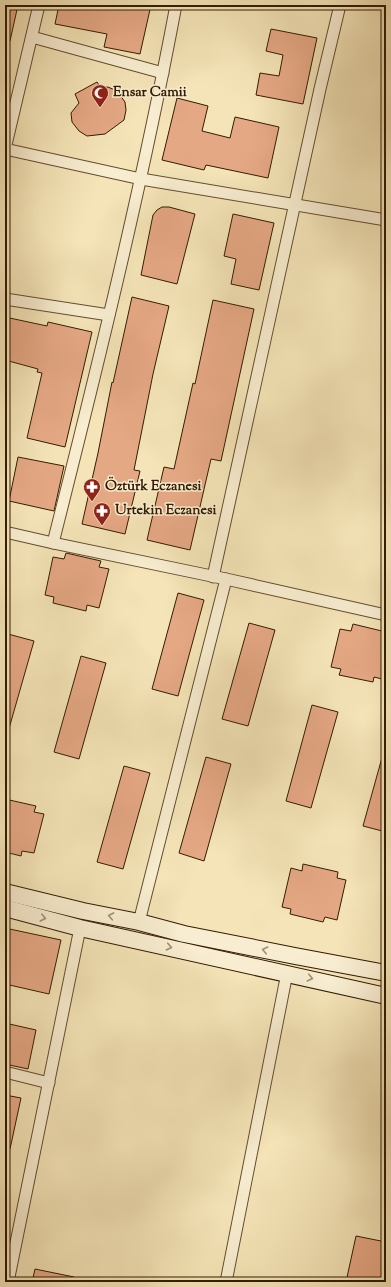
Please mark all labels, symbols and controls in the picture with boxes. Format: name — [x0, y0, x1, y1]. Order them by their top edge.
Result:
mosque icon: Ensar Camii — [90, 83, 110, 108]
place label: Ensar Camii — [113, 83, 187, 103]
place label: Öztürk Eczanesi — [105, 476, 202, 497]
pharmacy icon: Öztürk Eczanesi — [82, 477, 102, 502]
pharmacy icon: Urtekin Eczanesi — [92, 501, 112, 526]
place label: Urtekin Eczanesi — [115, 501, 216, 521]
one-way arrow — [39, 913, 46, 922]
one-way arrow — [108, 913, 114, 921]
one-way arrow — [166, 943, 173, 951]
one-way arrow — [262, 947, 268, 955]
one-way arrow — [307, 974, 313, 982]

